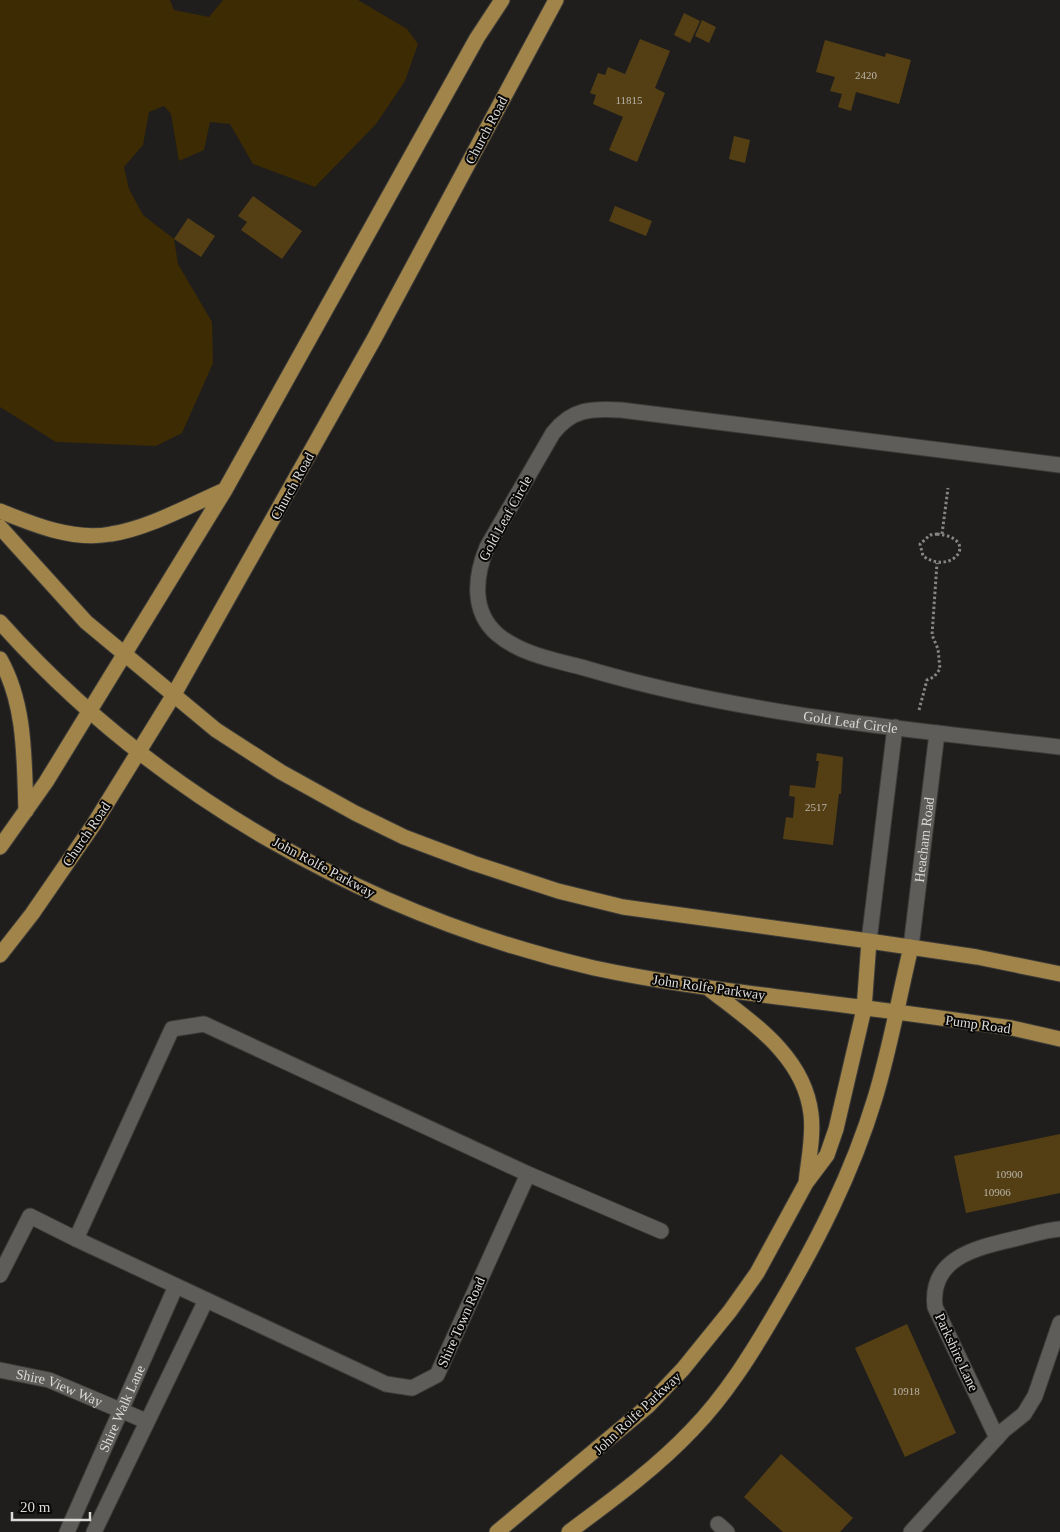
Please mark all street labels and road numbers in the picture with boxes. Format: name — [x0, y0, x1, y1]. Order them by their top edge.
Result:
street label: Church Road — [462, 94, 510, 167]
street label: Church Road — [268, 450, 317, 522]
street label: Gold Leaf Circle — [476, 473, 535, 563]
street label: Gold Leaf Circle — [802, 708, 898, 736]
street label: Heacham Road — [912, 796, 937, 883]
street label: Church Road — [59, 799, 113, 869]
street label: John Rolfe Parkway — [270, 834, 377, 901]
street label: John Rolfe Parkway — [652, 972, 766, 1003]
street label: Pump Road — [944, 1012, 1012, 1036]
street label: Shire Town Road — [435, 1275, 488, 1370]
street label: Parkshire Lane — [932, 1311, 981, 1394]
street label: Shire Walk Lane — [96, 1363, 148, 1455]
street label: Shire View Way — [15, 1366, 105, 1410]
street label: John Rolfe Parkway — [591, 1369, 684, 1458]

